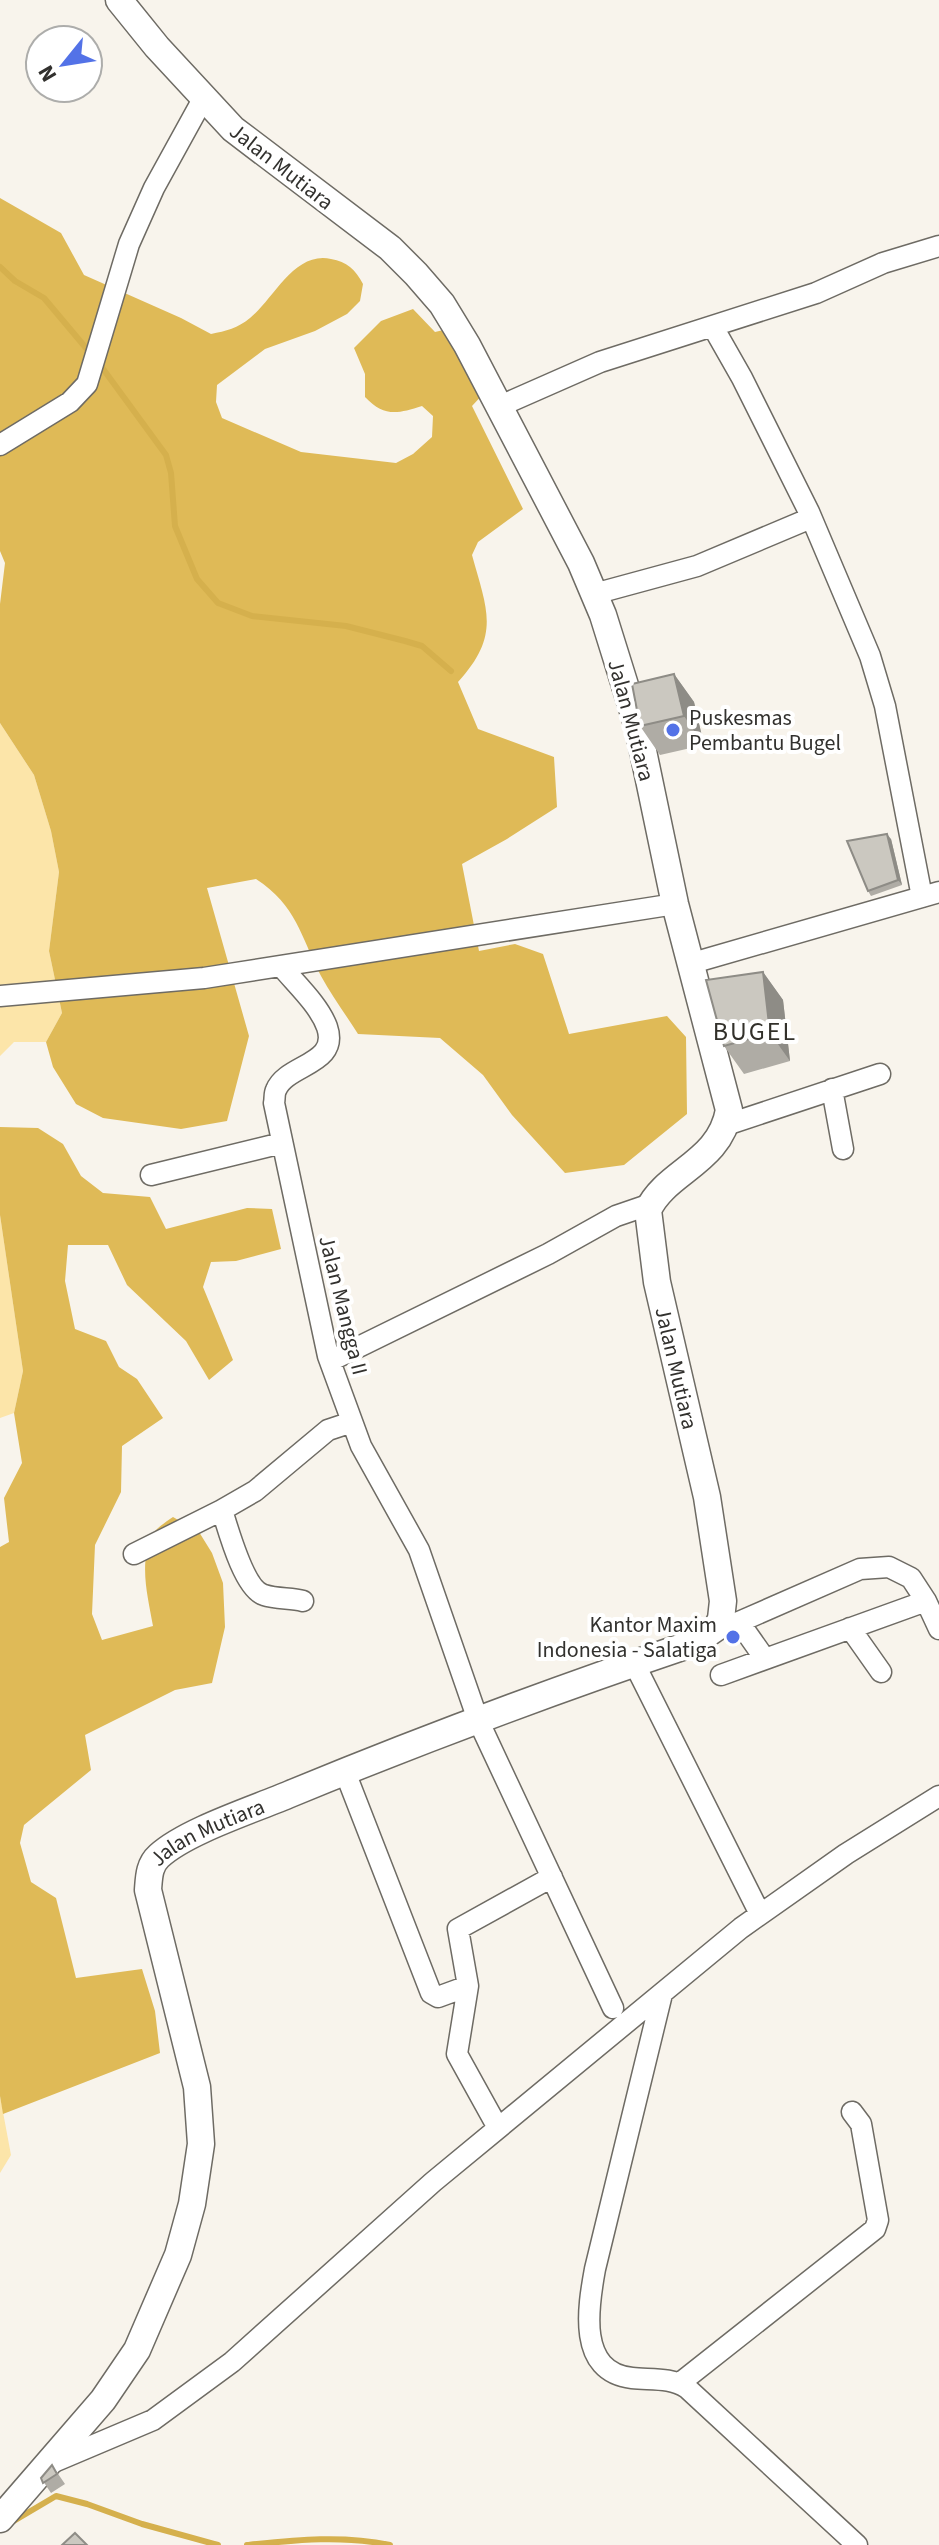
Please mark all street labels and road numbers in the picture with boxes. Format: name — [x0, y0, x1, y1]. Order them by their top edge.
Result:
street label: Jalan Mutiara — [222, 116, 340, 218]
street label: Jalan Mutiara — [599, 656, 663, 785]
street label: Jalan Mangga II — [310, 1232, 376, 1378]
street label: Jalan Mutiara — [646, 1304, 706, 1433]
street label: Jalan Mutiara — [142, 1791, 269, 1873]

